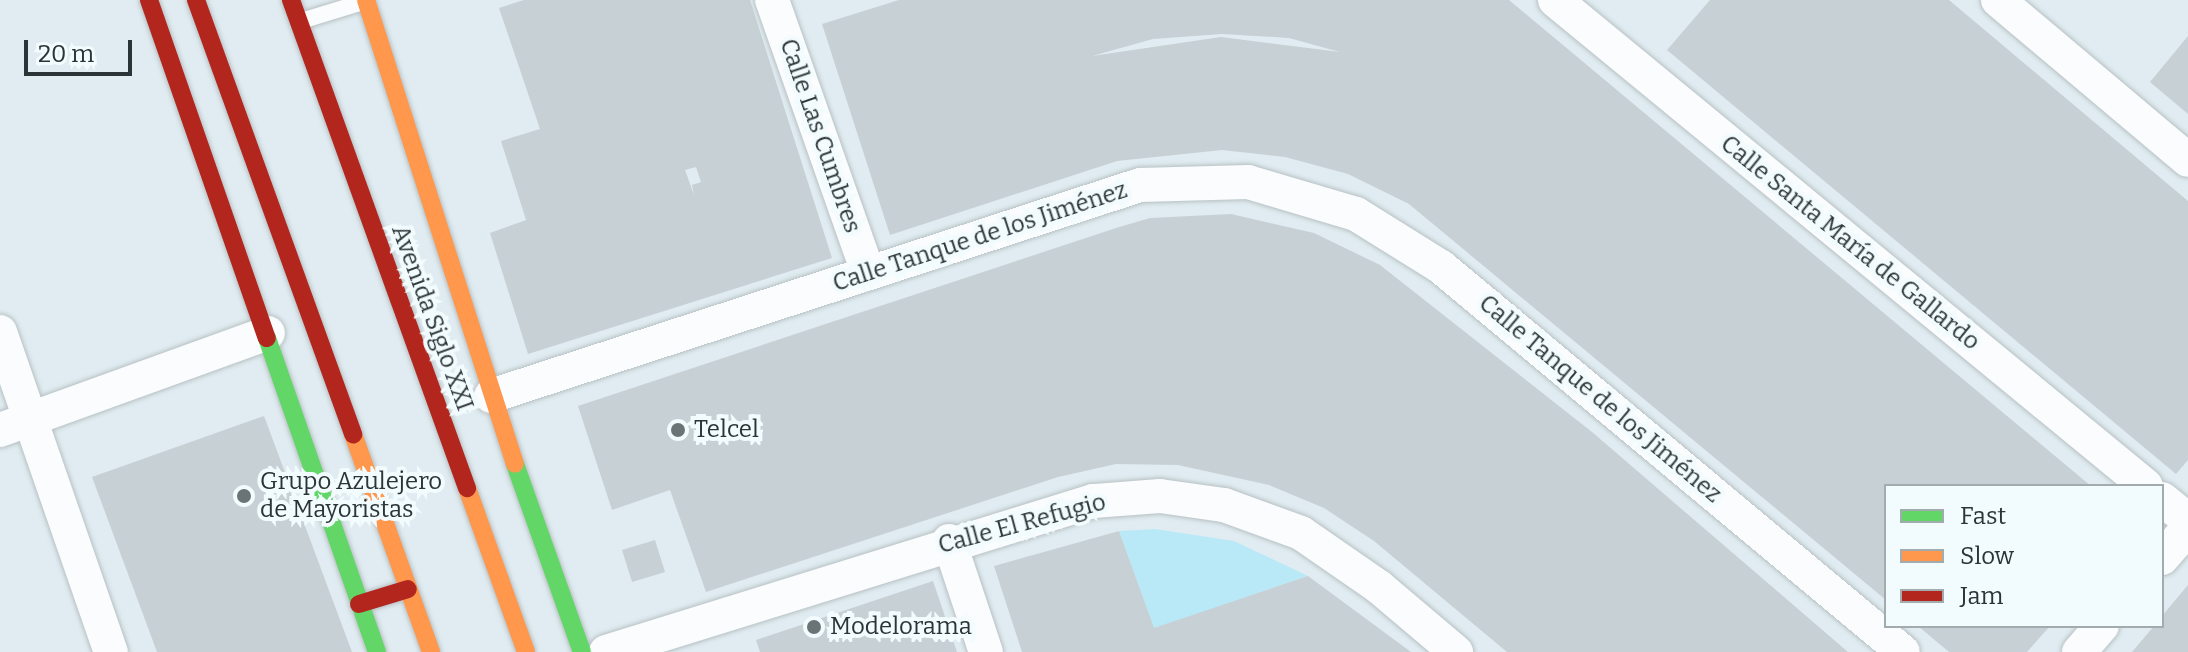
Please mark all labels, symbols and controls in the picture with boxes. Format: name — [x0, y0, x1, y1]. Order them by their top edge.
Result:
scale bar — [28, 24, 136, 74]
street label: Calle Las Cumbres — [773, 35, 867, 237]
text: 20 m — [38, 40, 94, 68]
street label: Calle Santa María de Gallardo — [1715, 130, 1985, 356]
street label: Calle Tanque de los Jiménez — [829, 176, 1131, 298]
street label: Avenida Siglo XXI — [385, 221, 479, 415]
street label: Calle Tanque de los Jiménez — [1473, 289, 1727, 509]
place label: Telcel — [694, 416, 759, 444]
marker: Telcel — [669, 421, 687, 439]
place label: Grupo Azulejero de Mayoristas — [260, 468, 442, 524]
legend — [1884, 484, 2164, 628]
marker: Grupo Azulejero de Mayoristas — [235, 487, 253, 505]
street label: Calle El Refugio — [935, 488, 1109, 560]
text: Fast — [1960, 502, 2006, 530]
text: Slow — [1960, 542, 2014, 570]
text: Jam — [1960, 582, 2003, 610]
place label: Modelorama — [830, 613, 972, 641]
marker: Modelorama — [805, 618, 823, 636]

